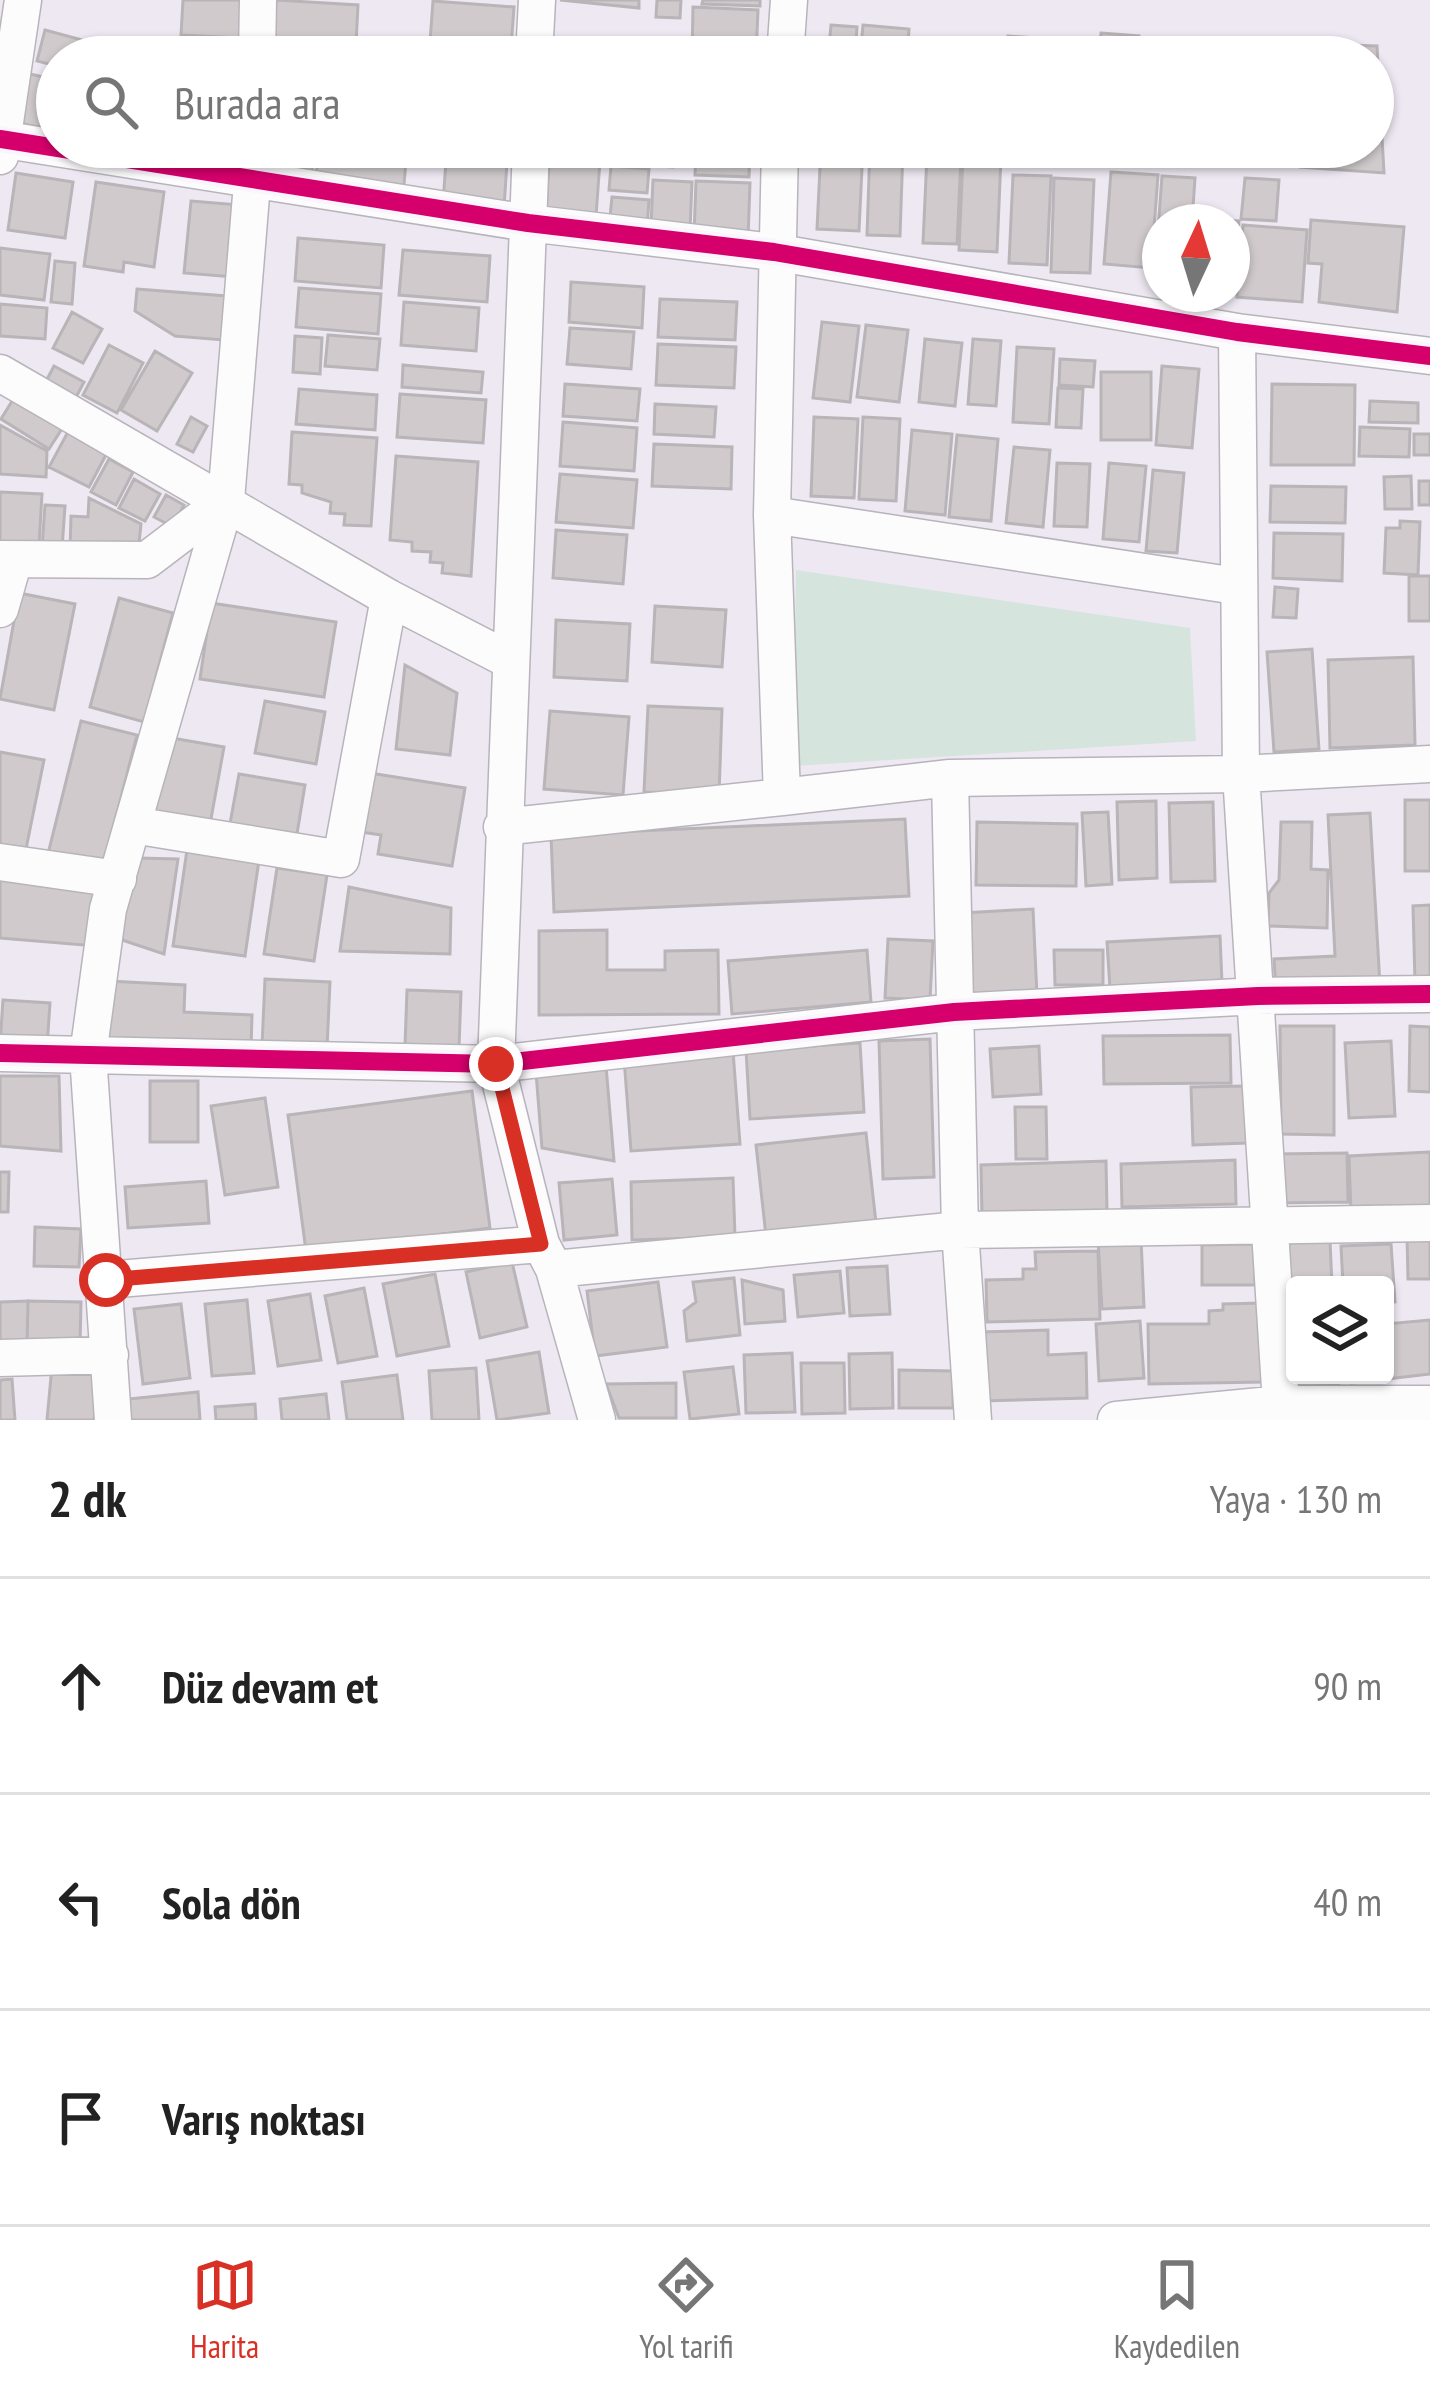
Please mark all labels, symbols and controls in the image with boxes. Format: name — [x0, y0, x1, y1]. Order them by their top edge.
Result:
search box — [36, 36, 1394, 168]
icon: search — [78, 69, 144, 135]
text: Burada ara — [174, 73, 340, 131]
north arrow — [1142, 204, 1250, 312]
route end — [469, 1037, 523, 1091]
route start — [79, 1253, 133, 1307]
map controls — [1286, 1276, 1394, 1384]
button: layers — [1286, 1276, 1394, 1384]
text: 2 dk — [48, 1465, 127, 1531]
text: Yaya · 130 m — [1210, 1473, 1382, 1524]
icon: ahead — [48, 1653, 114, 1719]
text: Düz devam et — [162, 1657, 378, 1715]
text: 90 m — [1313, 1660, 1382, 1711]
icon: left — [48, 1869, 114, 1935]
text: Sola dön — [162, 1873, 301, 1931]
text: 40 m — [1313, 1876, 1382, 1927]
icon: arrive — [48, 2085, 114, 2151]
text: Varış noktası — [162, 2089, 366, 2147]
tab: Harita — [190, 2252, 259, 2367]
tab: Yol tarifi — [639, 2252, 734, 2367]
tab: Kaydedilen — [1114, 2252, 1240, 2367]

